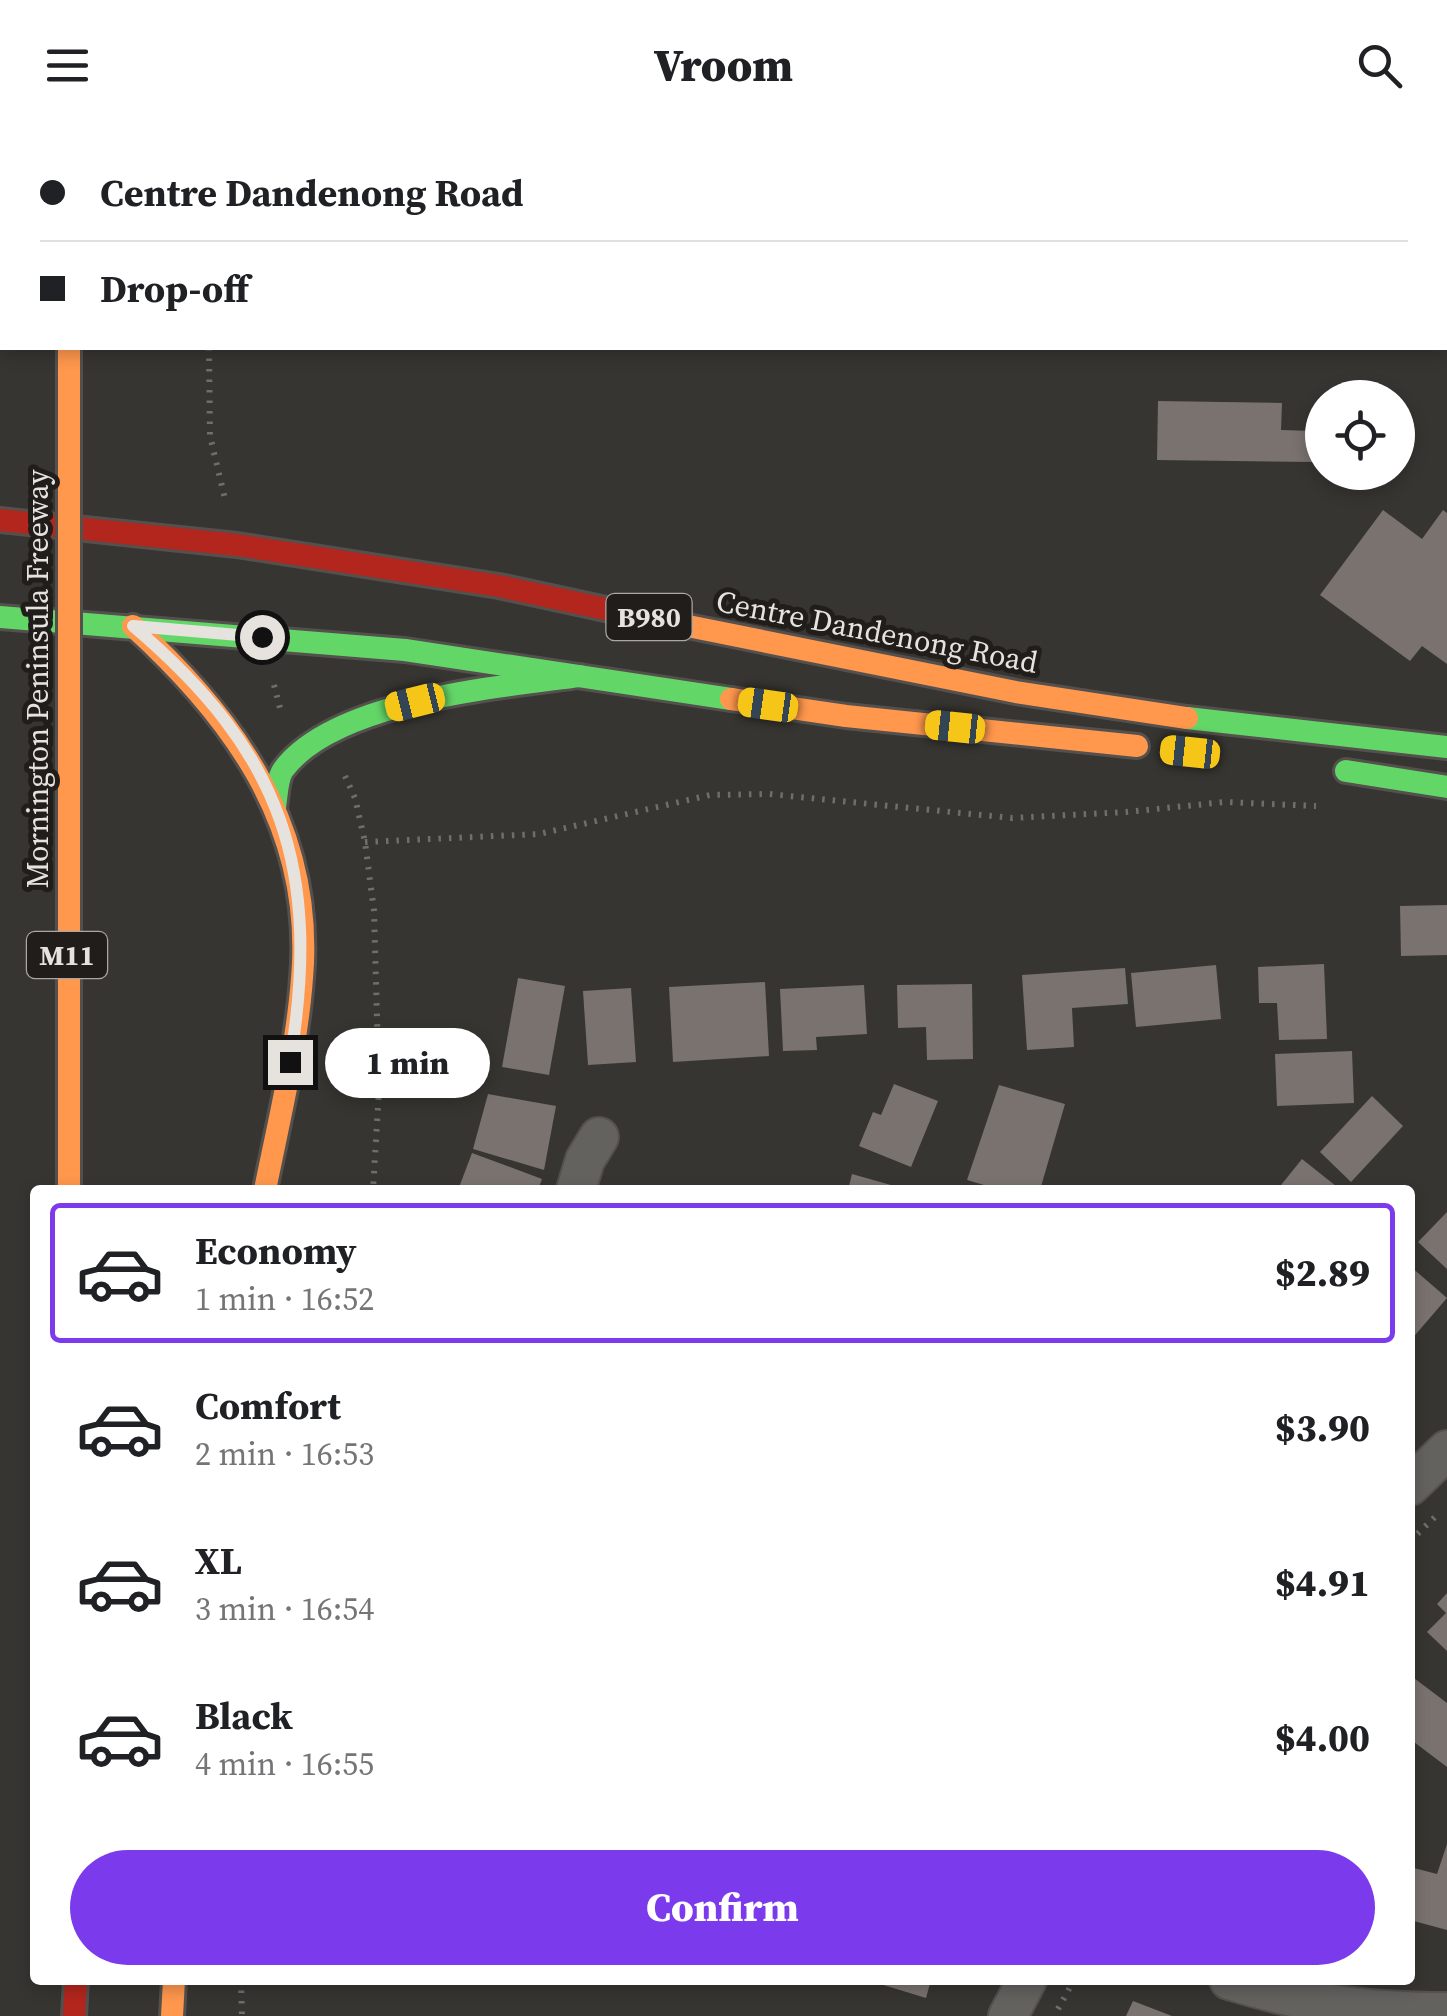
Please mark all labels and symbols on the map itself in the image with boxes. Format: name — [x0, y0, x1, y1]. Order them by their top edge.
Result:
street label: Mornington Peninsula Freeway — [17, 469, 58, 889]
street label: Centre Dandenong Road — [713, 580, 1041, 683]
road number: B980 — [606, 594, 692, 640]
route start — [240, 615, 285, 660]
car — [382, 680, 448, 724]
car — [736, 686, 800, 724]
car — [924, 709, 986, 745]
car — [1159, 734, 1221, 770]
road number: M11 — [27, 932, 107, 978]
callout: 1 min — [325, 1027, 490, 1097]
route end — [268, 1040, 313, 1085]

